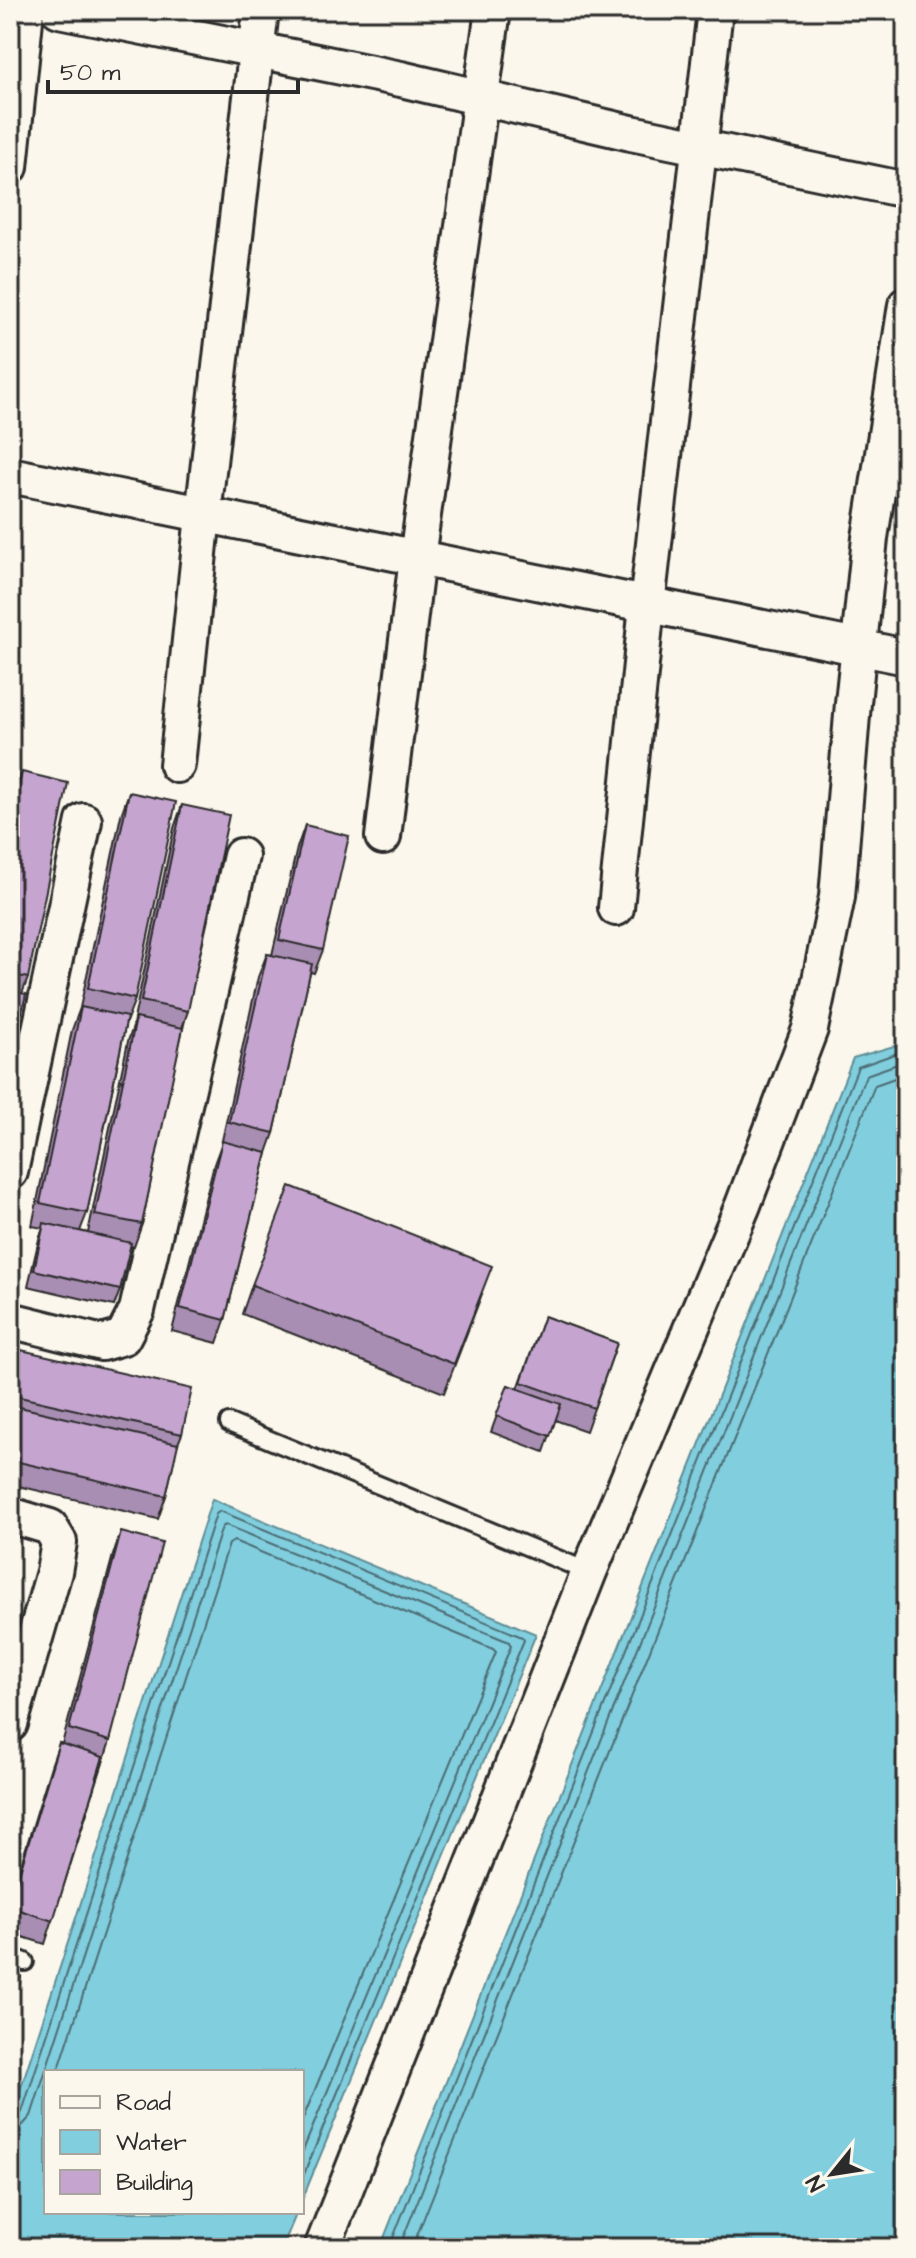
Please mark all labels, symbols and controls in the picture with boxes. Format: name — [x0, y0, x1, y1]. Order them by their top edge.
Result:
scale bar — [48, 44, 298, 94]
text: 50 m — [60, 56, 121, 90]
legend — [44, 2070, 304, 2214]
text: Road — [116, 2086, 171, 2120]
text: Water — [116, 2126, 187, 2160]
north arrow — [792, 2134, 872, 2214]
text: Building — [116, 2166, 193, 2201]
text: N — [799, 2169, 833, 2197]

